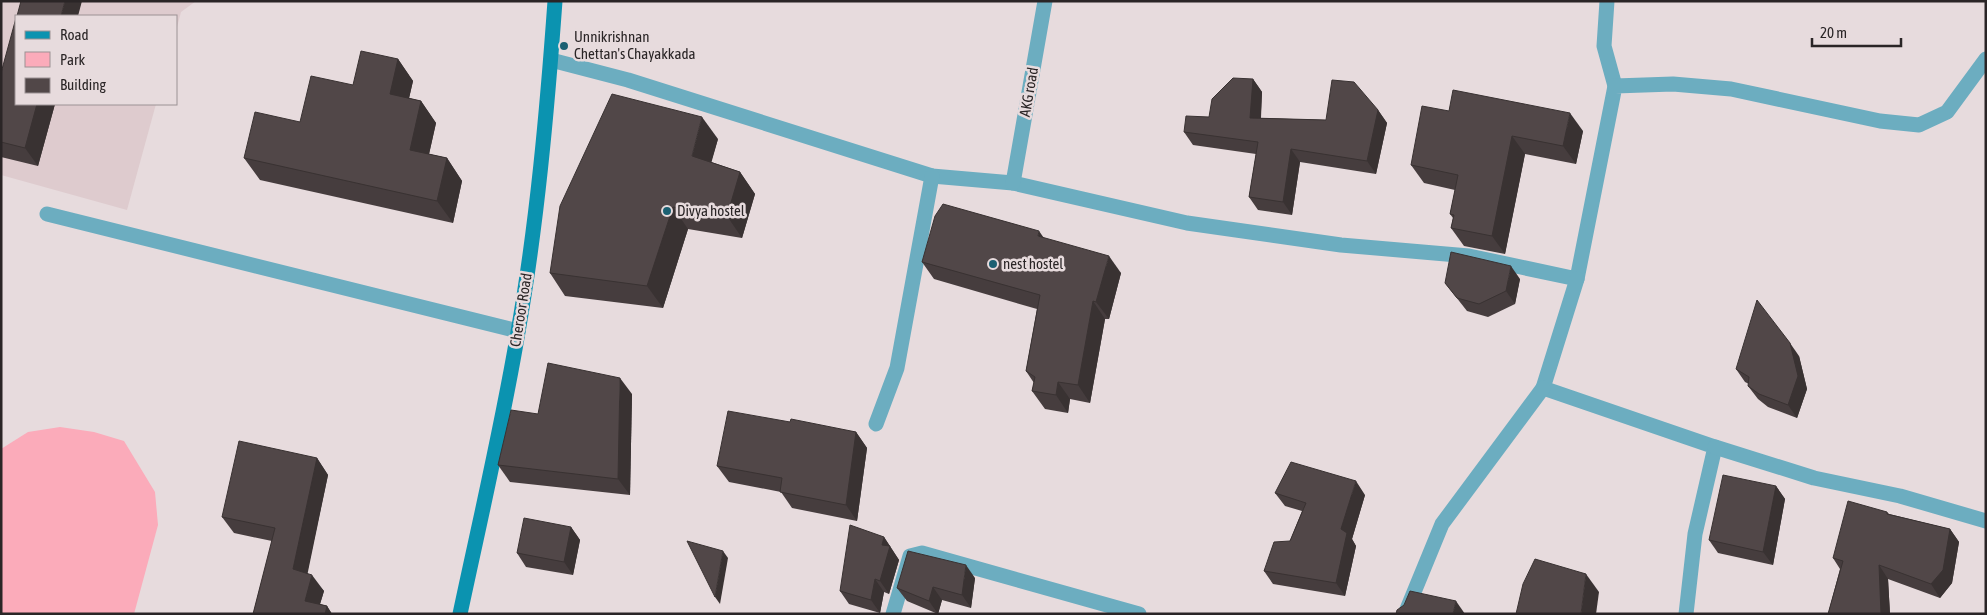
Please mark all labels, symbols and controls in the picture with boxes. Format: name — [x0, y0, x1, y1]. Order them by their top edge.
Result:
legend — [15, 15, 178, 105]
scale bar — [1812, 15, 1901, 47]
text: 20 m — [1820, 24, 1847, 41]
text: Road — [60, 26, 89, 43]
place label: Unnikrishnan Chettan's Chayakkada — [574, 28, 696, 62]
marker: Unnikrishnan Chettan's Chayakkada — [558, 40, 570, 52]
text: Park — [60, 51, 85, 68]
street label: AKG road — [1016, 66, 1041, 118]
text: Building — [60, 76, 106, 93]
place label: Divya hostel — [677, 202, 745, 219]
marker: Divya hostel — [661, 205, 673, 217]
place label: nest hostel — [1003, 255, 1063, 272]
marker: nest hostel — [987, 258, 999, 270]
street label: Cheroor Road — [506, 272, 535, 348]

